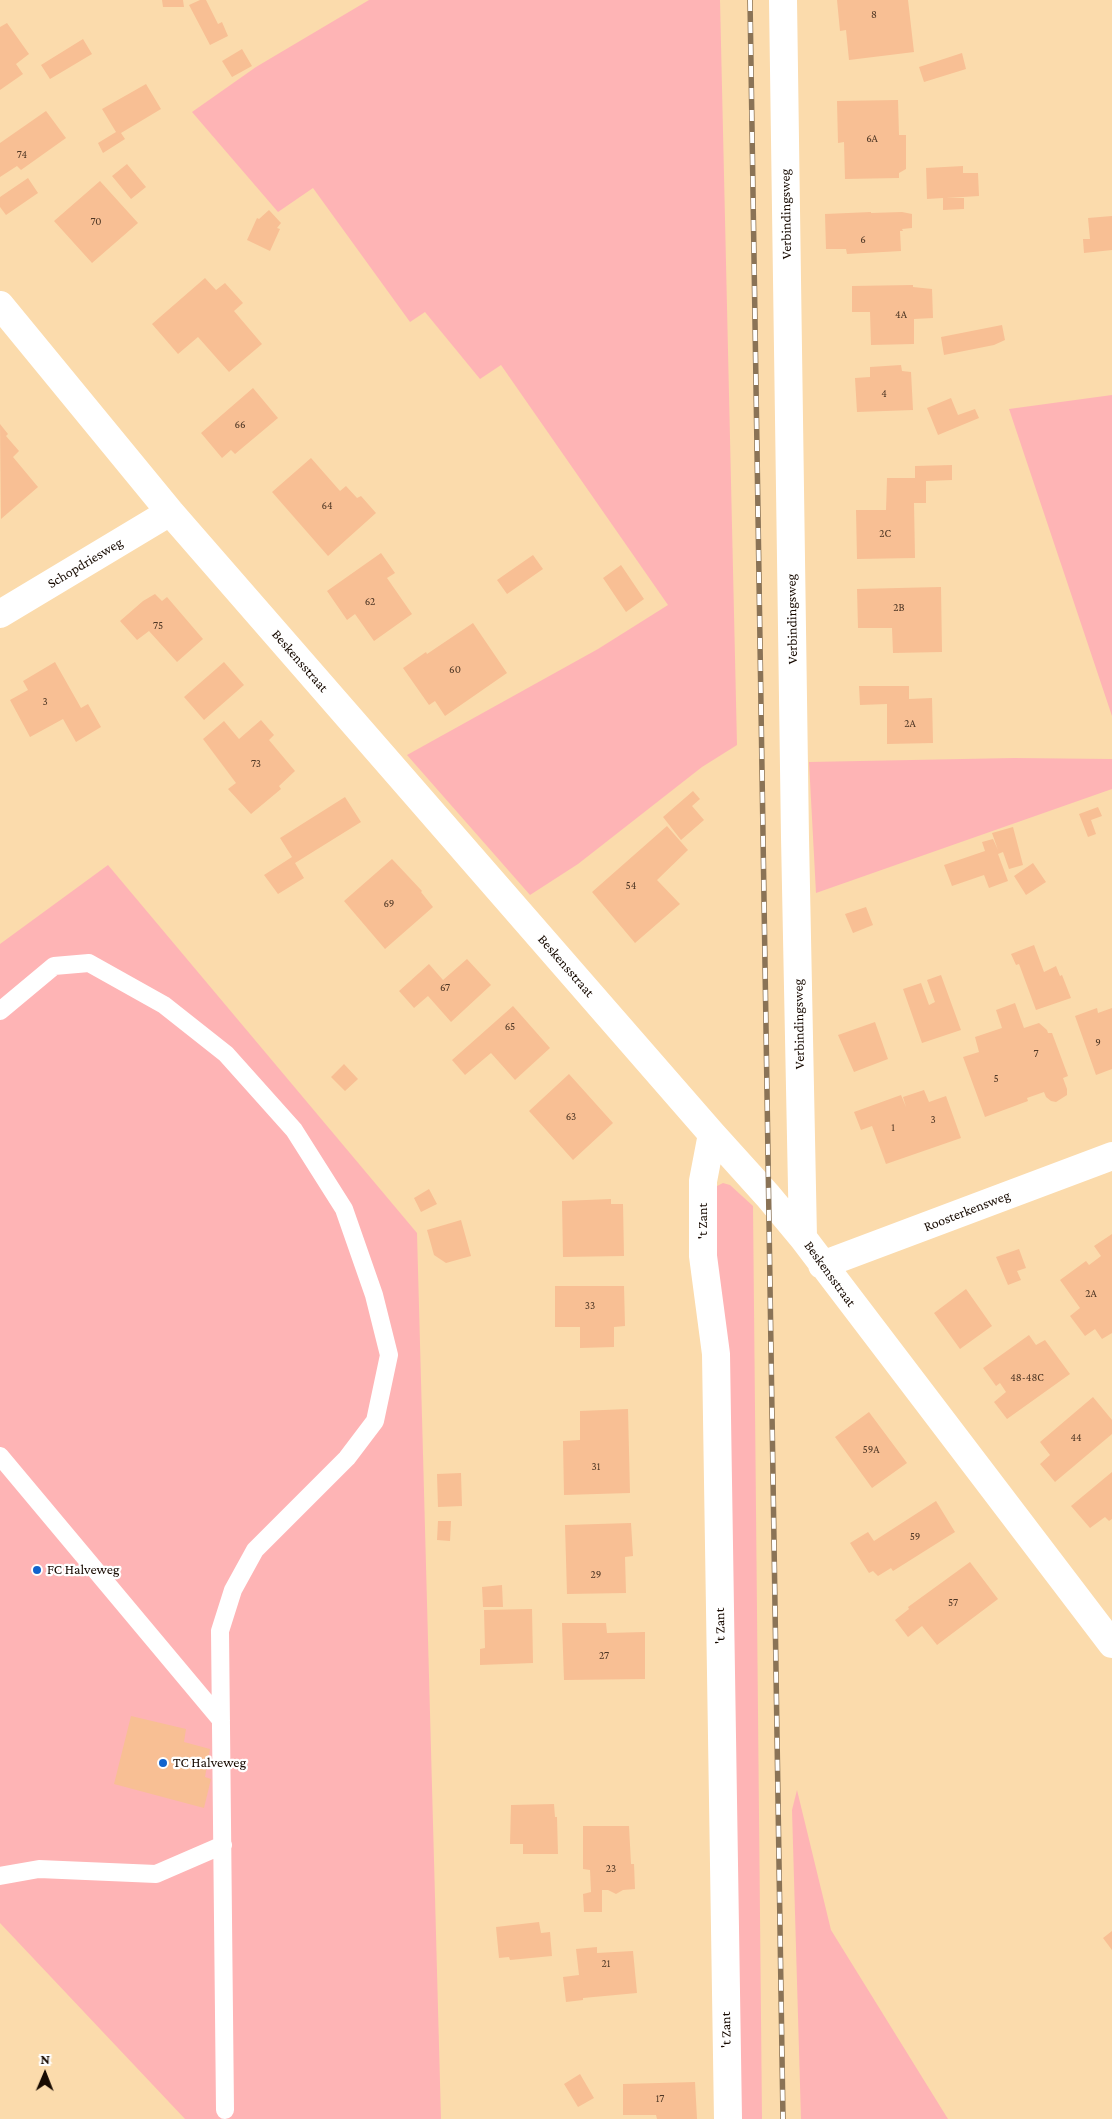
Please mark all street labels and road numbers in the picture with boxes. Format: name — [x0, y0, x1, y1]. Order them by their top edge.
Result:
street label: Verbindingsweg — [777, 169, 795, 259]
street label: Schopdriesweg — [44, 534, 126, 592]
street label: Verbindingsweg — [783, 574, 801, 664]
street label: Beskensstraat — [268, 626, 332, 696]
street label: Beskensstraat — [534, 931, 598, 1001]
street label: Verbindingsweg — [790, 979, 808, 1069]
street label: Roosterkensweg — [921, 1187, 1013, 1235]
street label: 't Zant — [695, 1203, 711, 1239]
street label: Beskensstraat — [800, 1238, 860, 1310]
street label: 't Zant — [711, 1608, 729, 1644]
street label: 't Zant — [717, 2012, 735, 2048]

